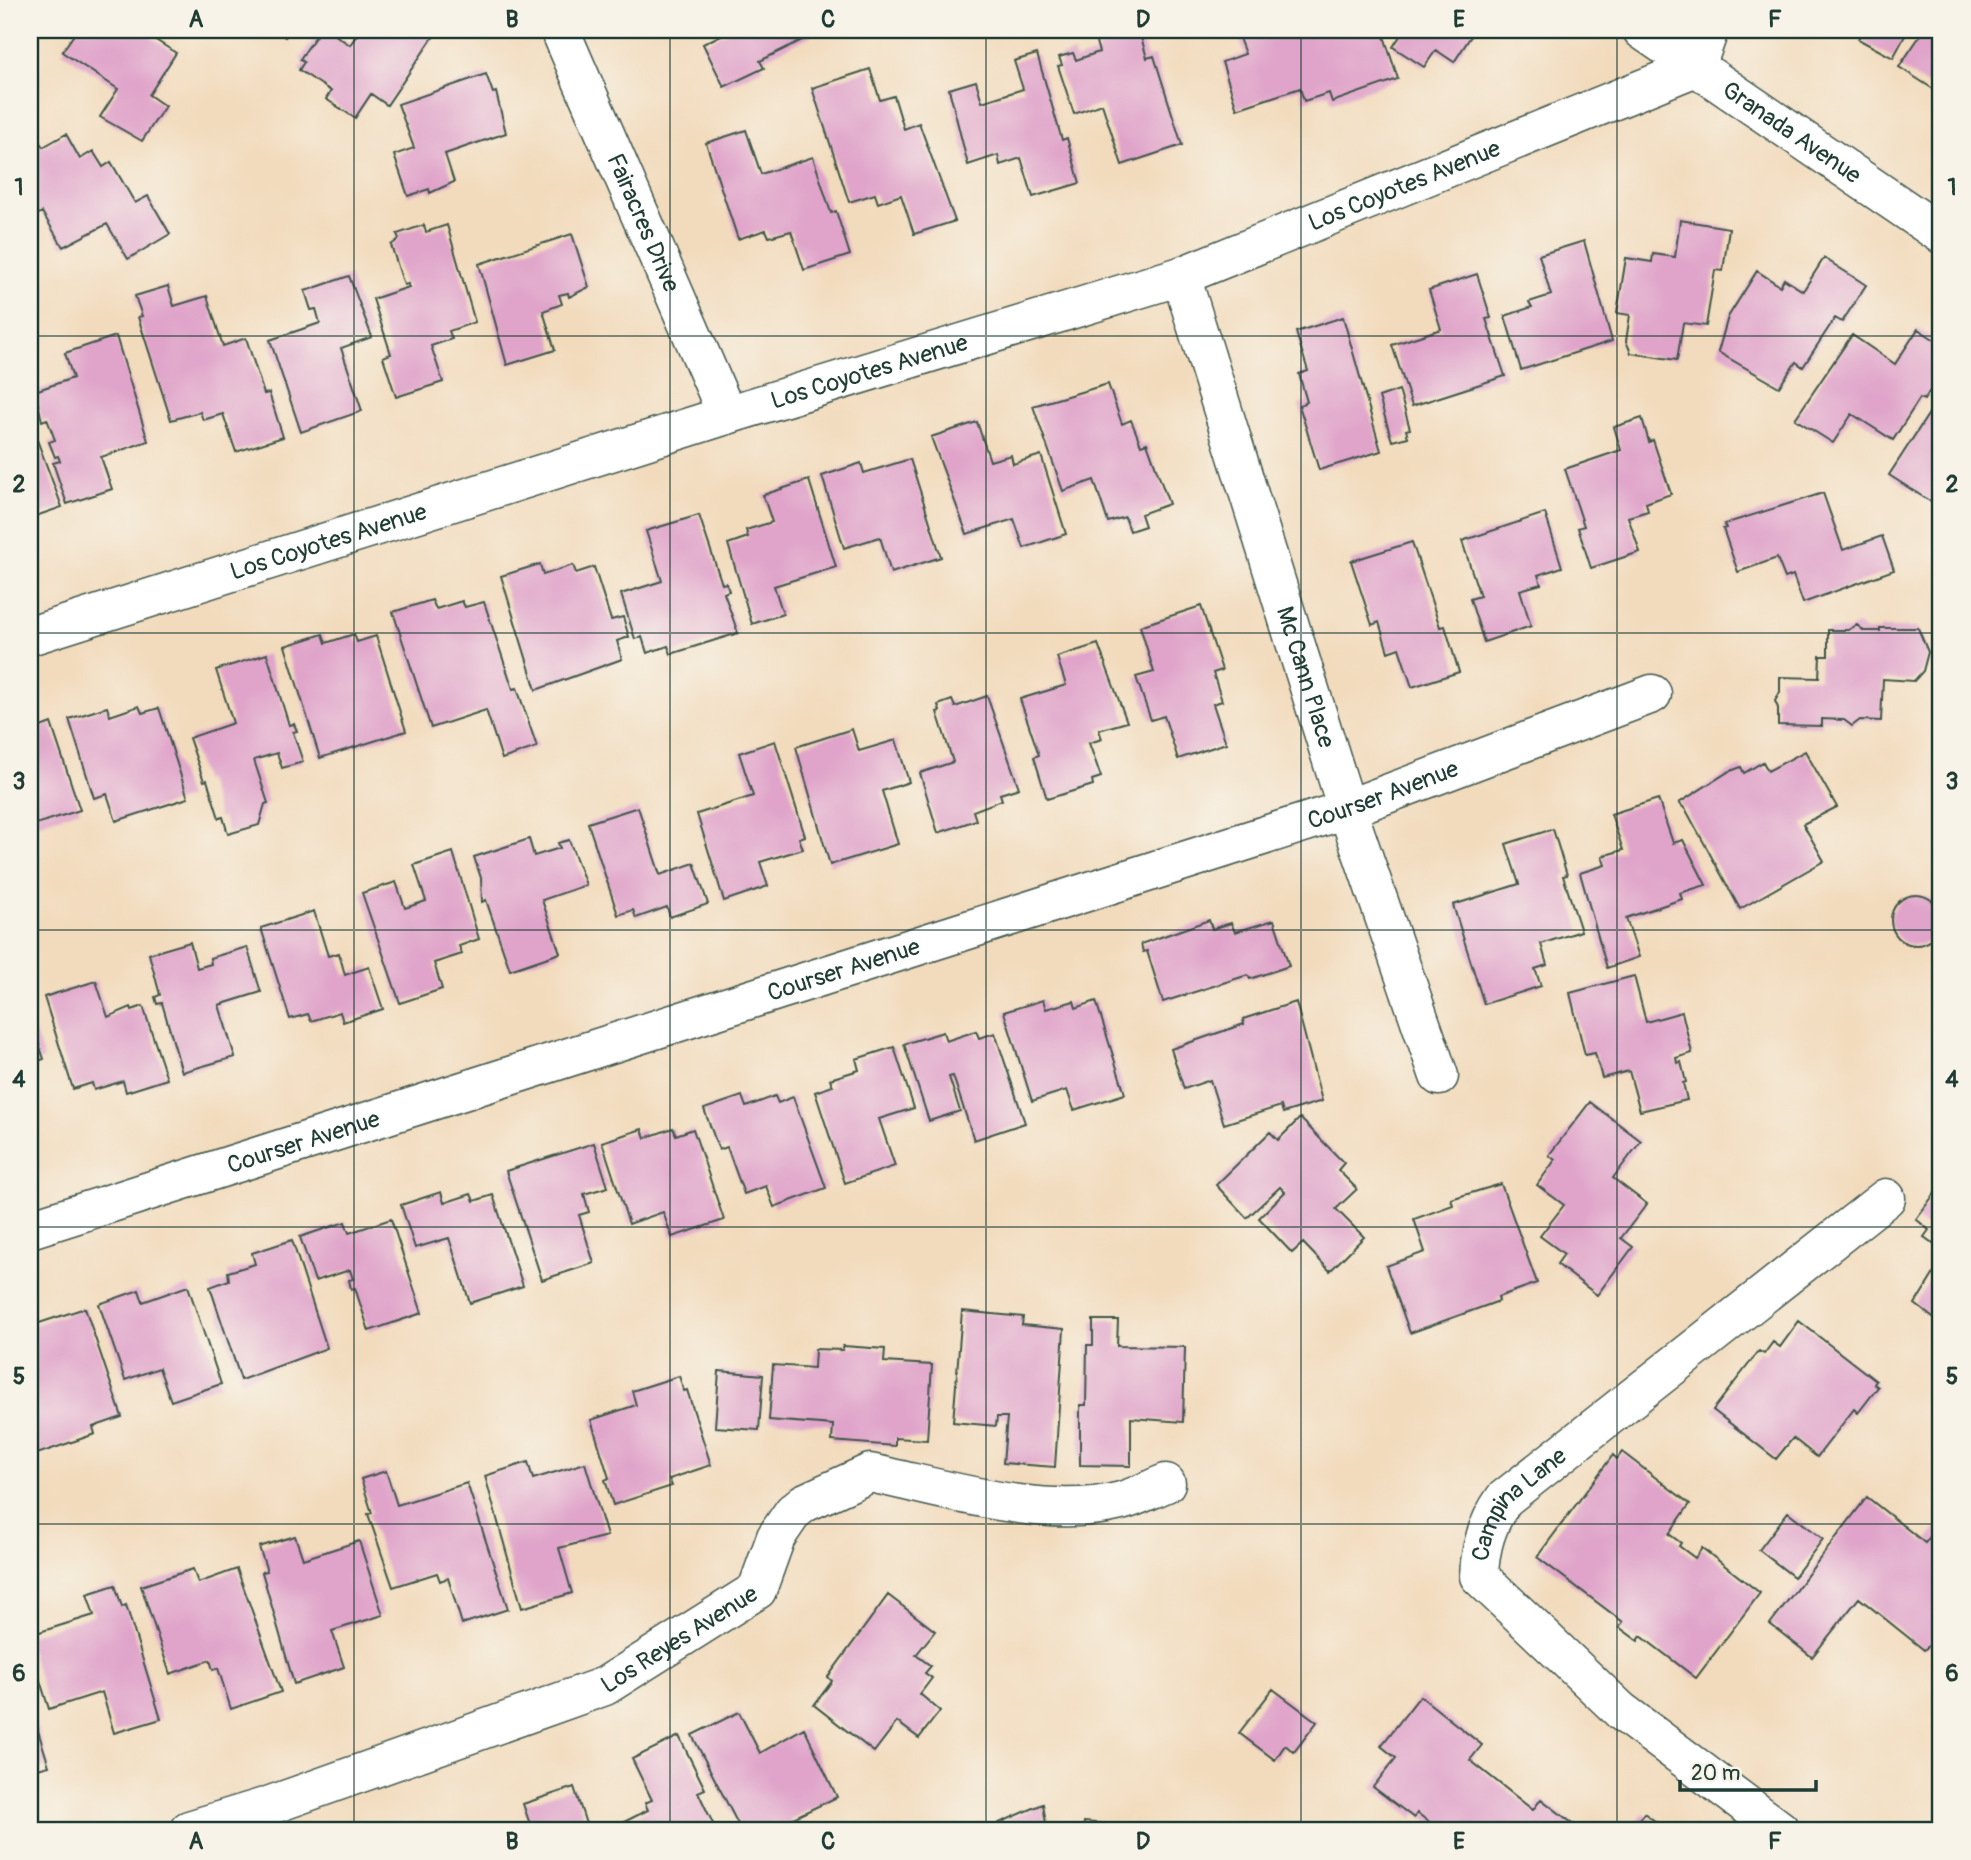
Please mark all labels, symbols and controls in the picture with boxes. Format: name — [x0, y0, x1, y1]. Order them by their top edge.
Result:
text: A — [189, 5, 204, 34]
text: B — [505, 5, 519, 34]
text: C — [821, 5, 835, 34]
text: D — [1136, 5, 1150, 34]
text: E — [1453, 5, 1465, 34]
text: F — [1768, 5, 1782, 34]
street label: Granada Avenue — [1717, 75, 1867, 190]
street label: Los Coyotes Avenue — [1304, 134, 1505, 238]
street label: Fairacres Drive — [600, 149, 686, 296]
text: 1 — [15, 173, 24, 202]
text: 1 — [1948, 173, 1957, 202]
street label: Los Coyotes Avenue — [767, 328, 972, 416]
text: 2 — [13, 470, 26, 499]
text: 2 — [1946, 470, 1959, 499]
street label: Los Coyotes Avenue — [227, 497, 431, 587]
street label: Mc Cann Place — [1270, 603, 1341, 752]
street label: Courser Avenue — [1304, 754, 1463, 836]
text: 3 — [13, 767, 25, 796]
text: 3 — [1946, 767, 1958, 796]
street label: Courser Avenue — [764, 932, 924, 1008]
text: 4 — [12, 1065, 26, 1094]
text: 4 — [1945, 1065, 1959, 1094]
street label: Courser Avenue — [224, 1104, 384, 1180]
text: 5 — [13, 1362, 25, 1391]
text: 5 — [1946, 1362, 1958, 1391]
street label: Campina Lane — [1466, 1441, 1573, 1563]
street label: Los Reyes Avenue — [596, 1579, 763, 1700]
text: 6 — [12, 1659, 26, 1688]
text: 6 — [1945, 1659, 1959, 1688]
scale bar — [1680, 1748, 1817, 1792]
text: 20 m — [1691, 1760, 1740, 1787]
text: A — [189, 1827, 204, 1856]
text: B — [505, 1827, 519, 1856]
text: C — [821, 1827, 835, 1856]
text: D — [1136, 1827, 1150, 1856]
text: E — [1453, 1827, 1465, 1856]
text: F — [1768, 1827, 1782, 1856]

